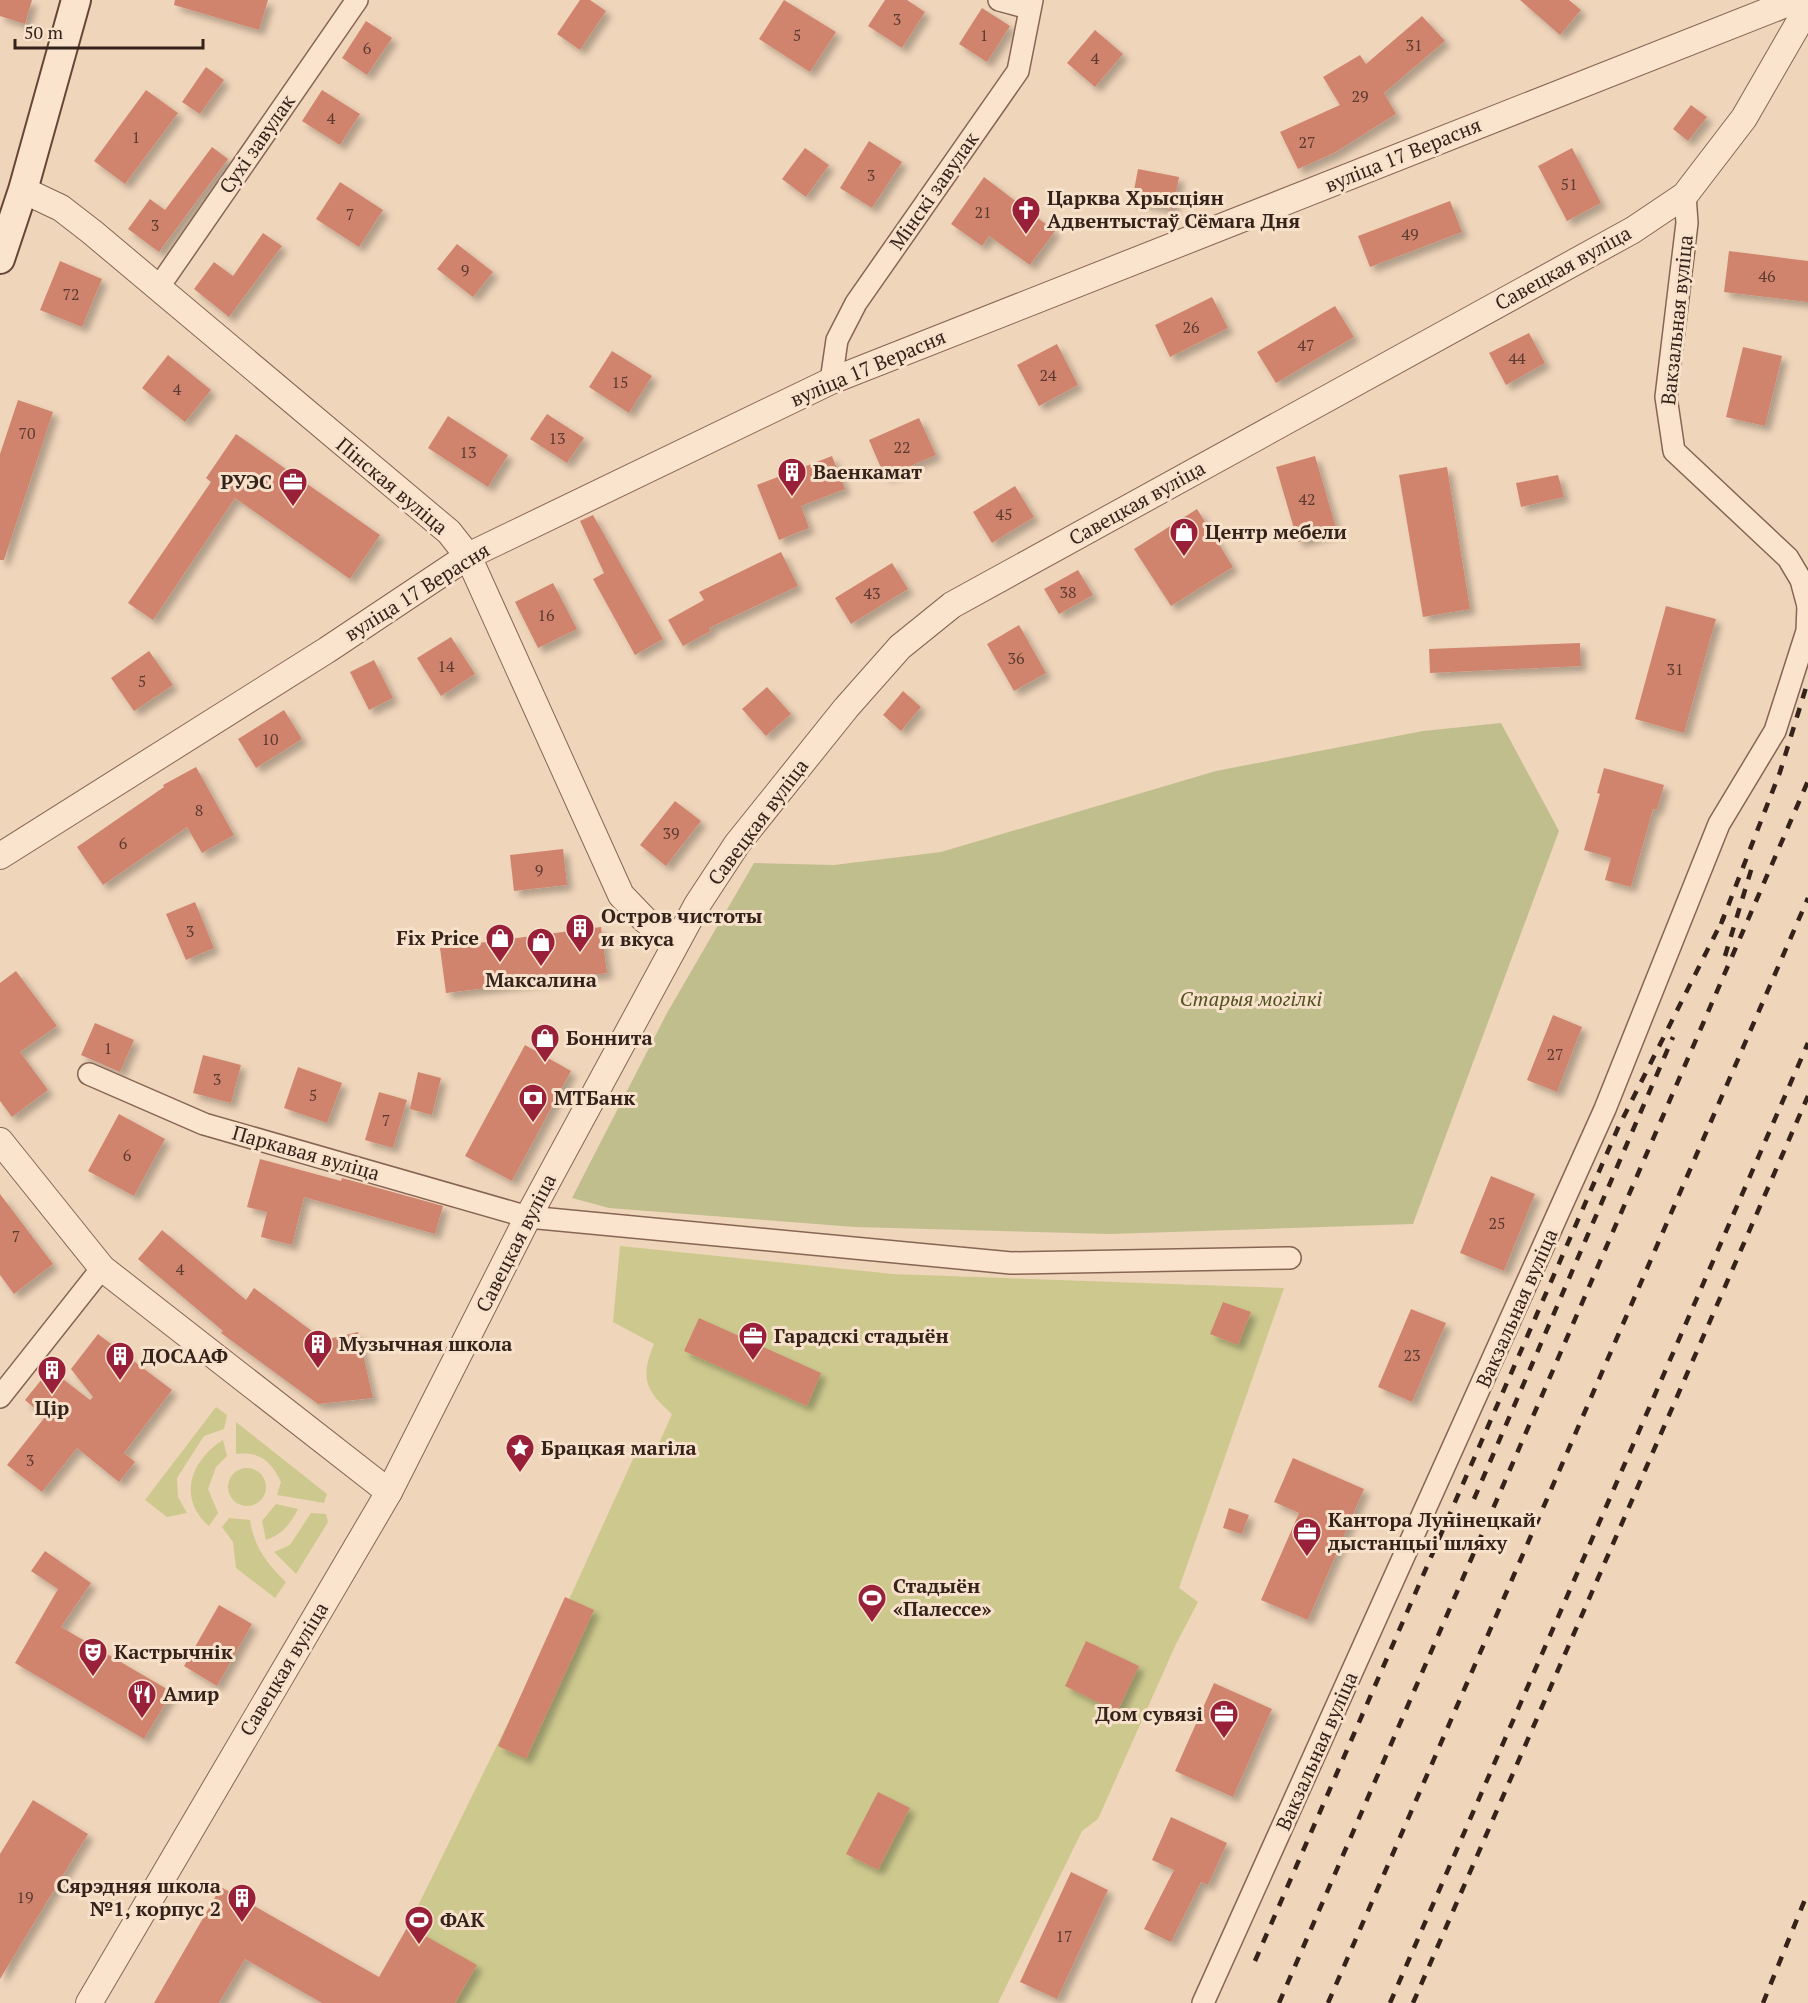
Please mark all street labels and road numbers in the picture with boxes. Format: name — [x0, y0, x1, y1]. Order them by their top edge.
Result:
street label: Сухі завулак — [212, 89, 301, 199]
street label: вуліца 17 Верасня — [1321, 111, 1485, 198]
street label: Мінскі завулак — [883, 126, 984, 255]
street label: Савецкая вуліца — [1490, 219, 1636, 316]
street label: Вакзальная вуліца — [1654, 233, 1699, 406]
street label: вуліца 17 Верасня — [786, 323, 950, 412]
street label: Пінская вуліца — [331, 431, 454, 540]
street label: Савецкая вуліца — [1064, 454, 1210, 551]
street label: вуліца 17 Верасня — [339, 536, 494, 647]
street label: Савецкая вуліца — [701, 753, 814, 890]
street label: Паркавая вуліца — [229, 1119, 383, 1186]
street label: Савецкая вуліца — [469, 1169, 562, 1317]
street label: Вакзальная вуліца — [1469, 1224, 1564, 1391]
street label: Савецкая вуліца — [233, 1597, 334, 1741]
street label: Вакзальная вуліца — [1269, 1667, 1364, 1834]

